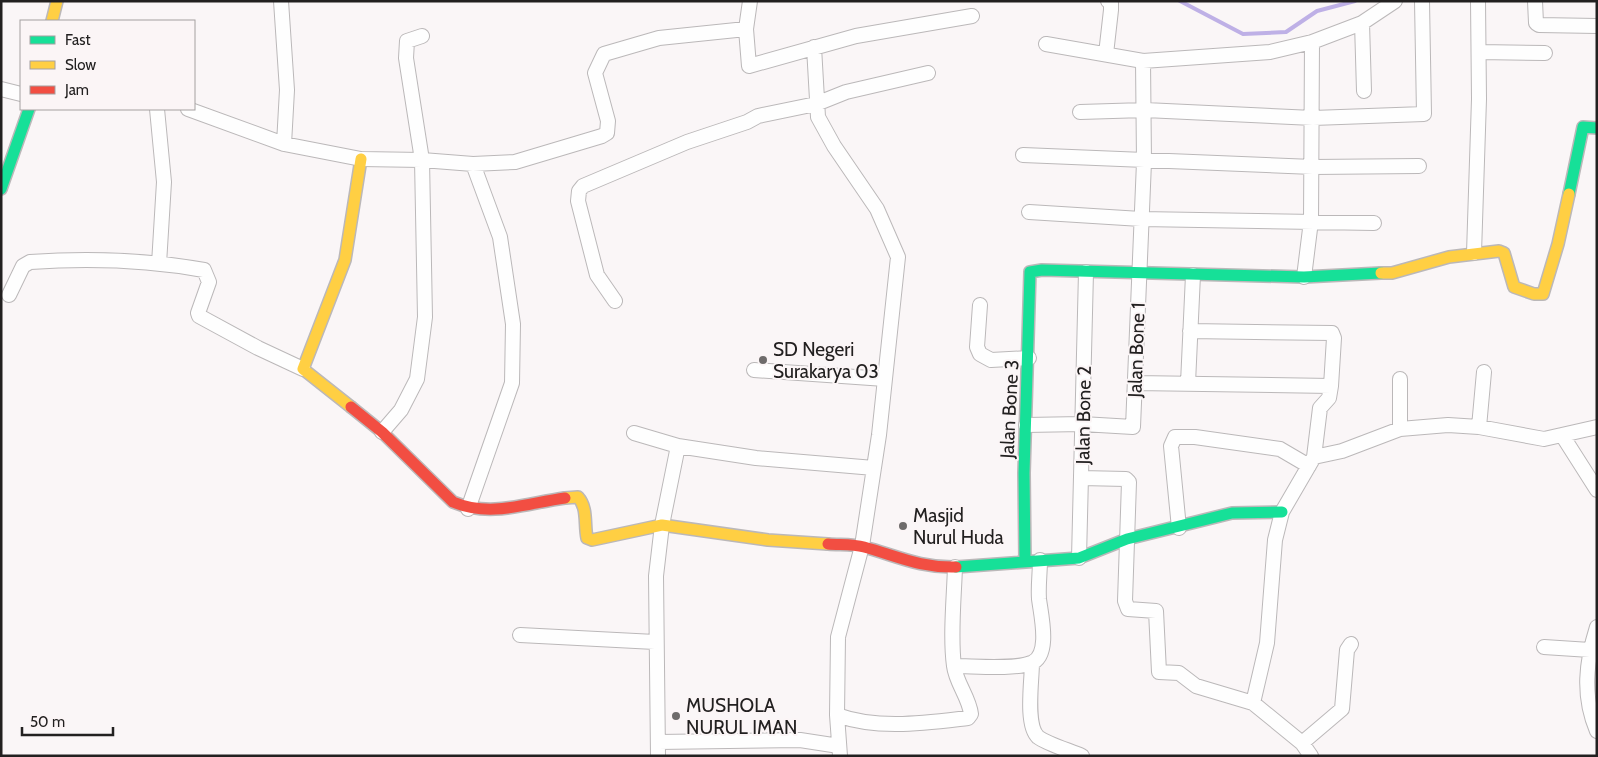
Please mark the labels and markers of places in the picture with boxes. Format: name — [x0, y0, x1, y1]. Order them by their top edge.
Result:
place label: SD Negeri Surakarya 03 — [773, 338, 879, 383]
marker: SD Negeri Surakarya 03 — [757, 354, 769, 366]
place label: Masjid Nurul Huda — [913, 504, 1004, 549]
marker: Masjid Nurul Huda — [897, 520, 909, 532]
place label: MUSHOLA NURUL IMAN — [686, 694, 797, 739]
marker: MUSHOLA NURUL IMAN — [670, 710, 682, 722]

